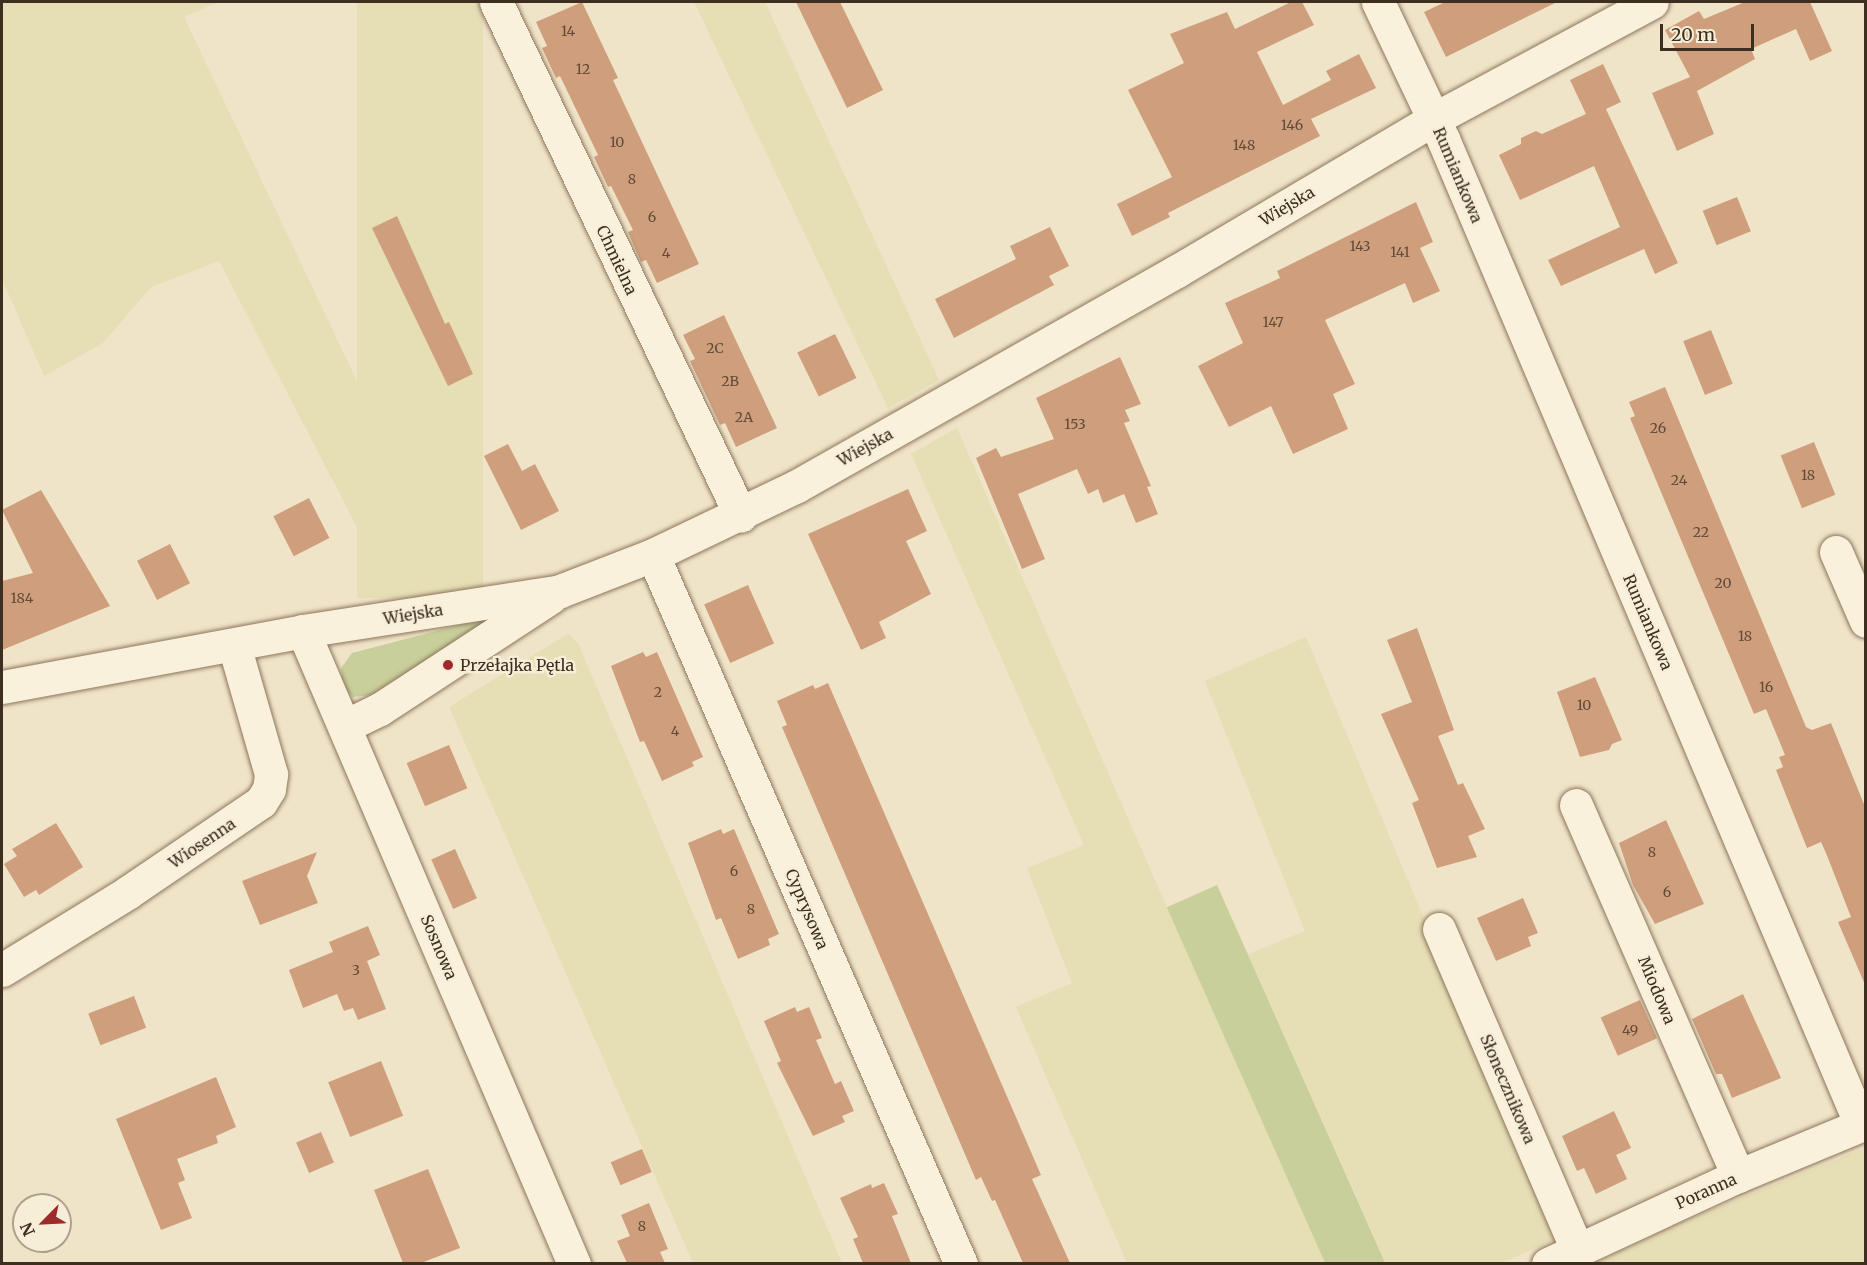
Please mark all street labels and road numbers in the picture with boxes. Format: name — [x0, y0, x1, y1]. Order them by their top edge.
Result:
street label: Rumiankowa — [1429, 124, 1487, 226]
street label: Wiejska — [1256, 182, 1318, 230]
street label: Chmielna — [593, 222, 641, 298]
street label: Wiejska — [834, 424, 896, 470]
street label: Rumiankowa — [1619, 571, 1677, 673]
street label: Wiejska — [382, 600, 444, 628]
street label: Wiosenna — [165, 814, 239, 872]
street label: Cyprysowa — [781, 866, 833, 952]
street label: Sosnowa — [417, 912, 461, 982]
street label: Miodowa — [1634, 953, 1680, 1027]
street label: Słonecznikowa — [1476, 1031, 1540, 1147]
street label: Poranna — [1673, 1169, 1739, 1213]

